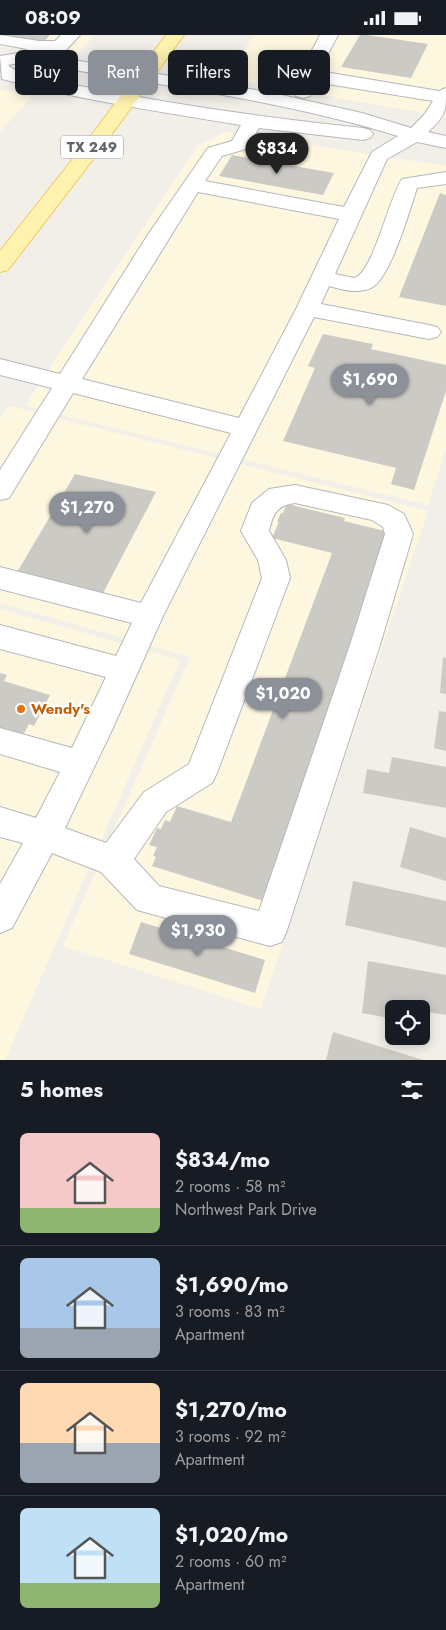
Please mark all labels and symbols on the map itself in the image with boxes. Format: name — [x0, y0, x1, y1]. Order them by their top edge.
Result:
pin: $834 — [247, 133, 307, 175]
road number: TX 249 — [61, 135, 123, 159]
pin: $1,690 — [329, 363, 411, 406]
pin: $1,270 — [46, 491, 128, 534]
pin: $1,020 — [242, 677, 324, 720]
place label: Wendy's — [31, 698, 90, 720]
marker: Wendy's — [15, 703, 27, 715]
pin: $1,930 — [157, 915, 239, 957]

